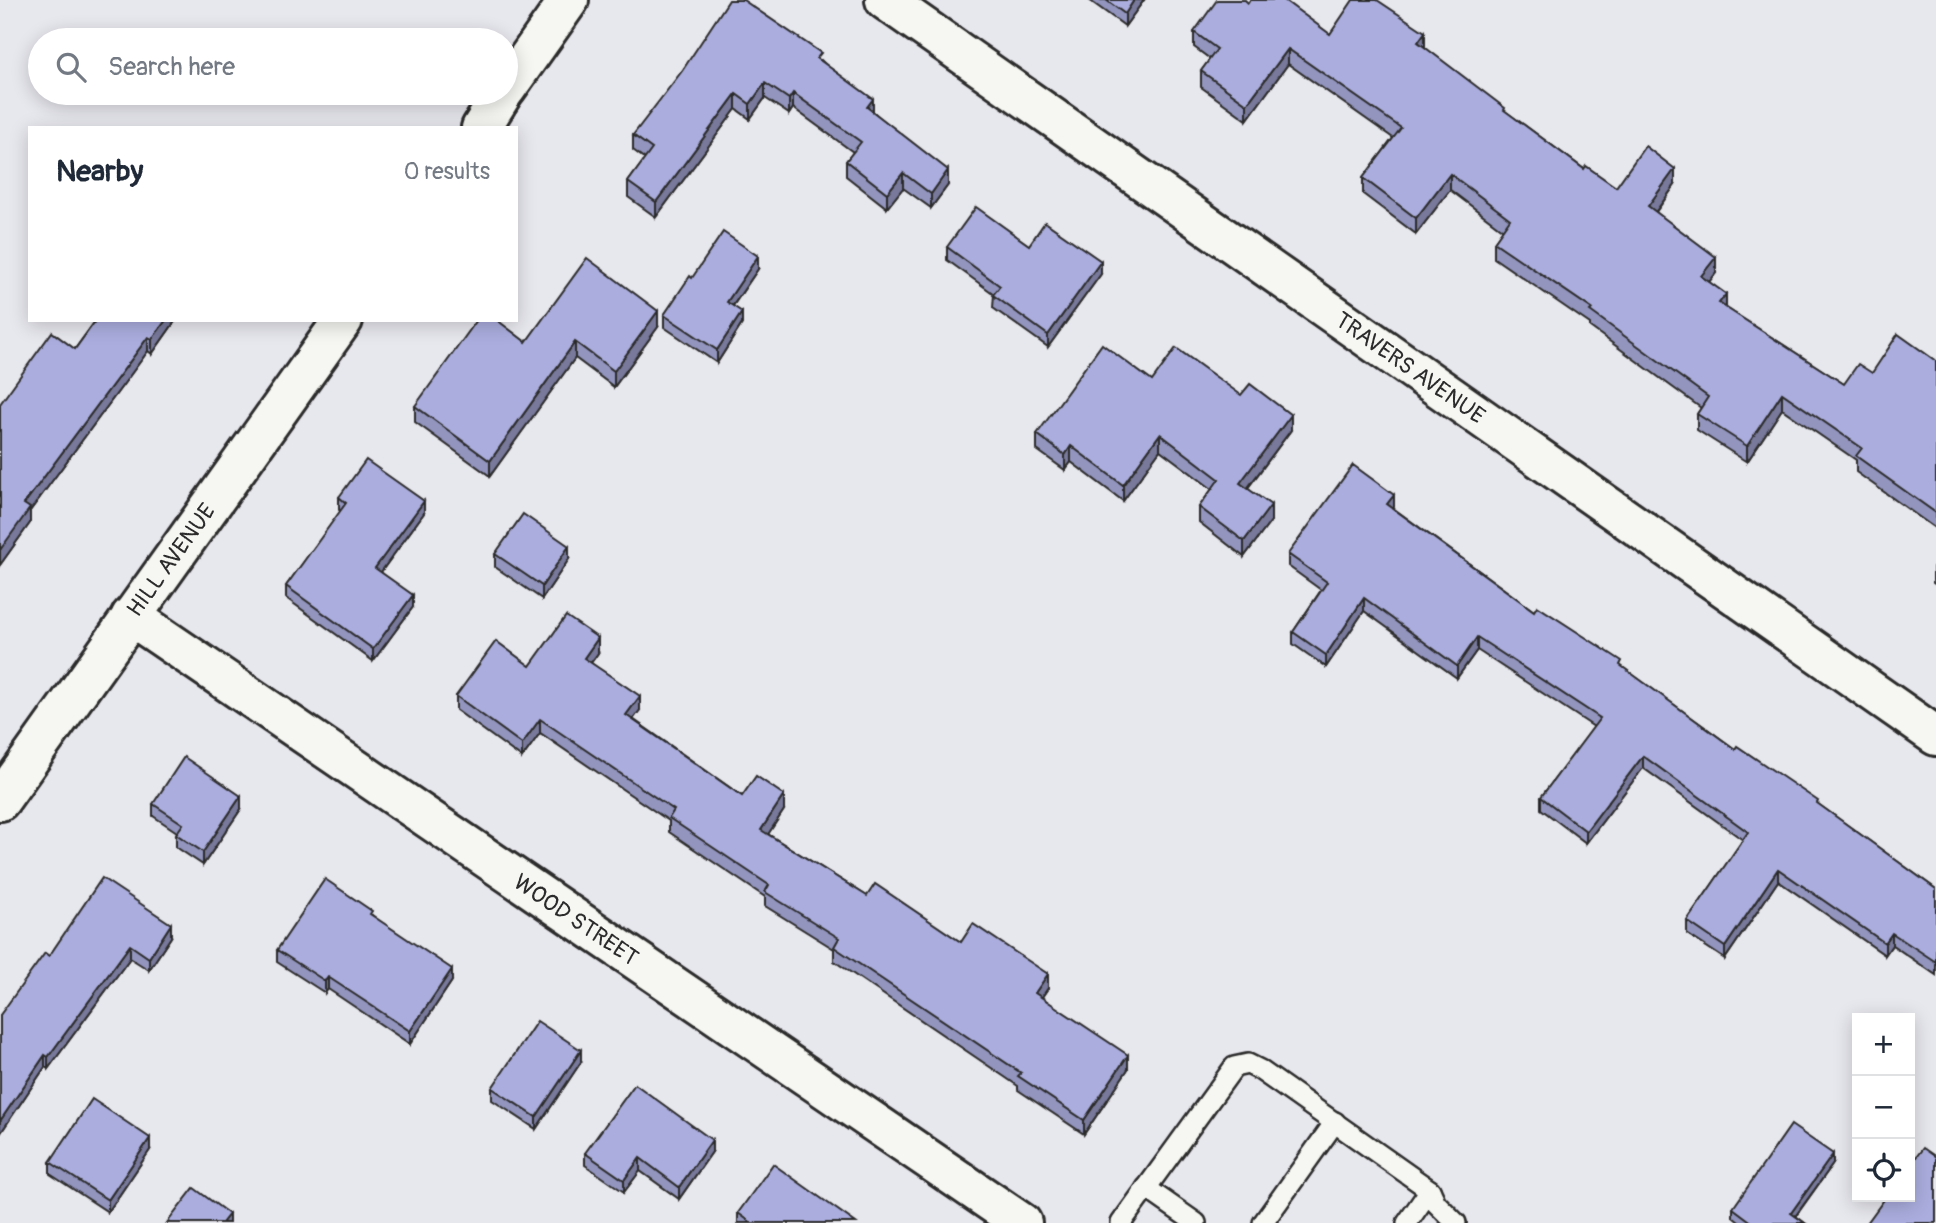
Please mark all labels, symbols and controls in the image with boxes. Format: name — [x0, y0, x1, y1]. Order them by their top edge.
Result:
search box — [28, 28, 518, 105]
icon: search — [52, 48, 90, 86]
text: Search here — [108, 51, 235, 83]
text: Nearby — [56, 153, 143, 190]
text: 0 results — [404, 157, 490, 186]
street label: TRAVERS AVENUE — [1329, 306, 1491, 430]
street label: HILL AVENUE — [120, 498, 222, 622]
street label: WOOD STREET — [508, 868, 644, 973]
map controls — [1852, 1013, 1915, 1202]
button: + — [1852, 1013, 1915, 1076]
button: − — [1852, 1076, 1915, 1139]
button: locate — [1852, 1139, 1915, 1202]

